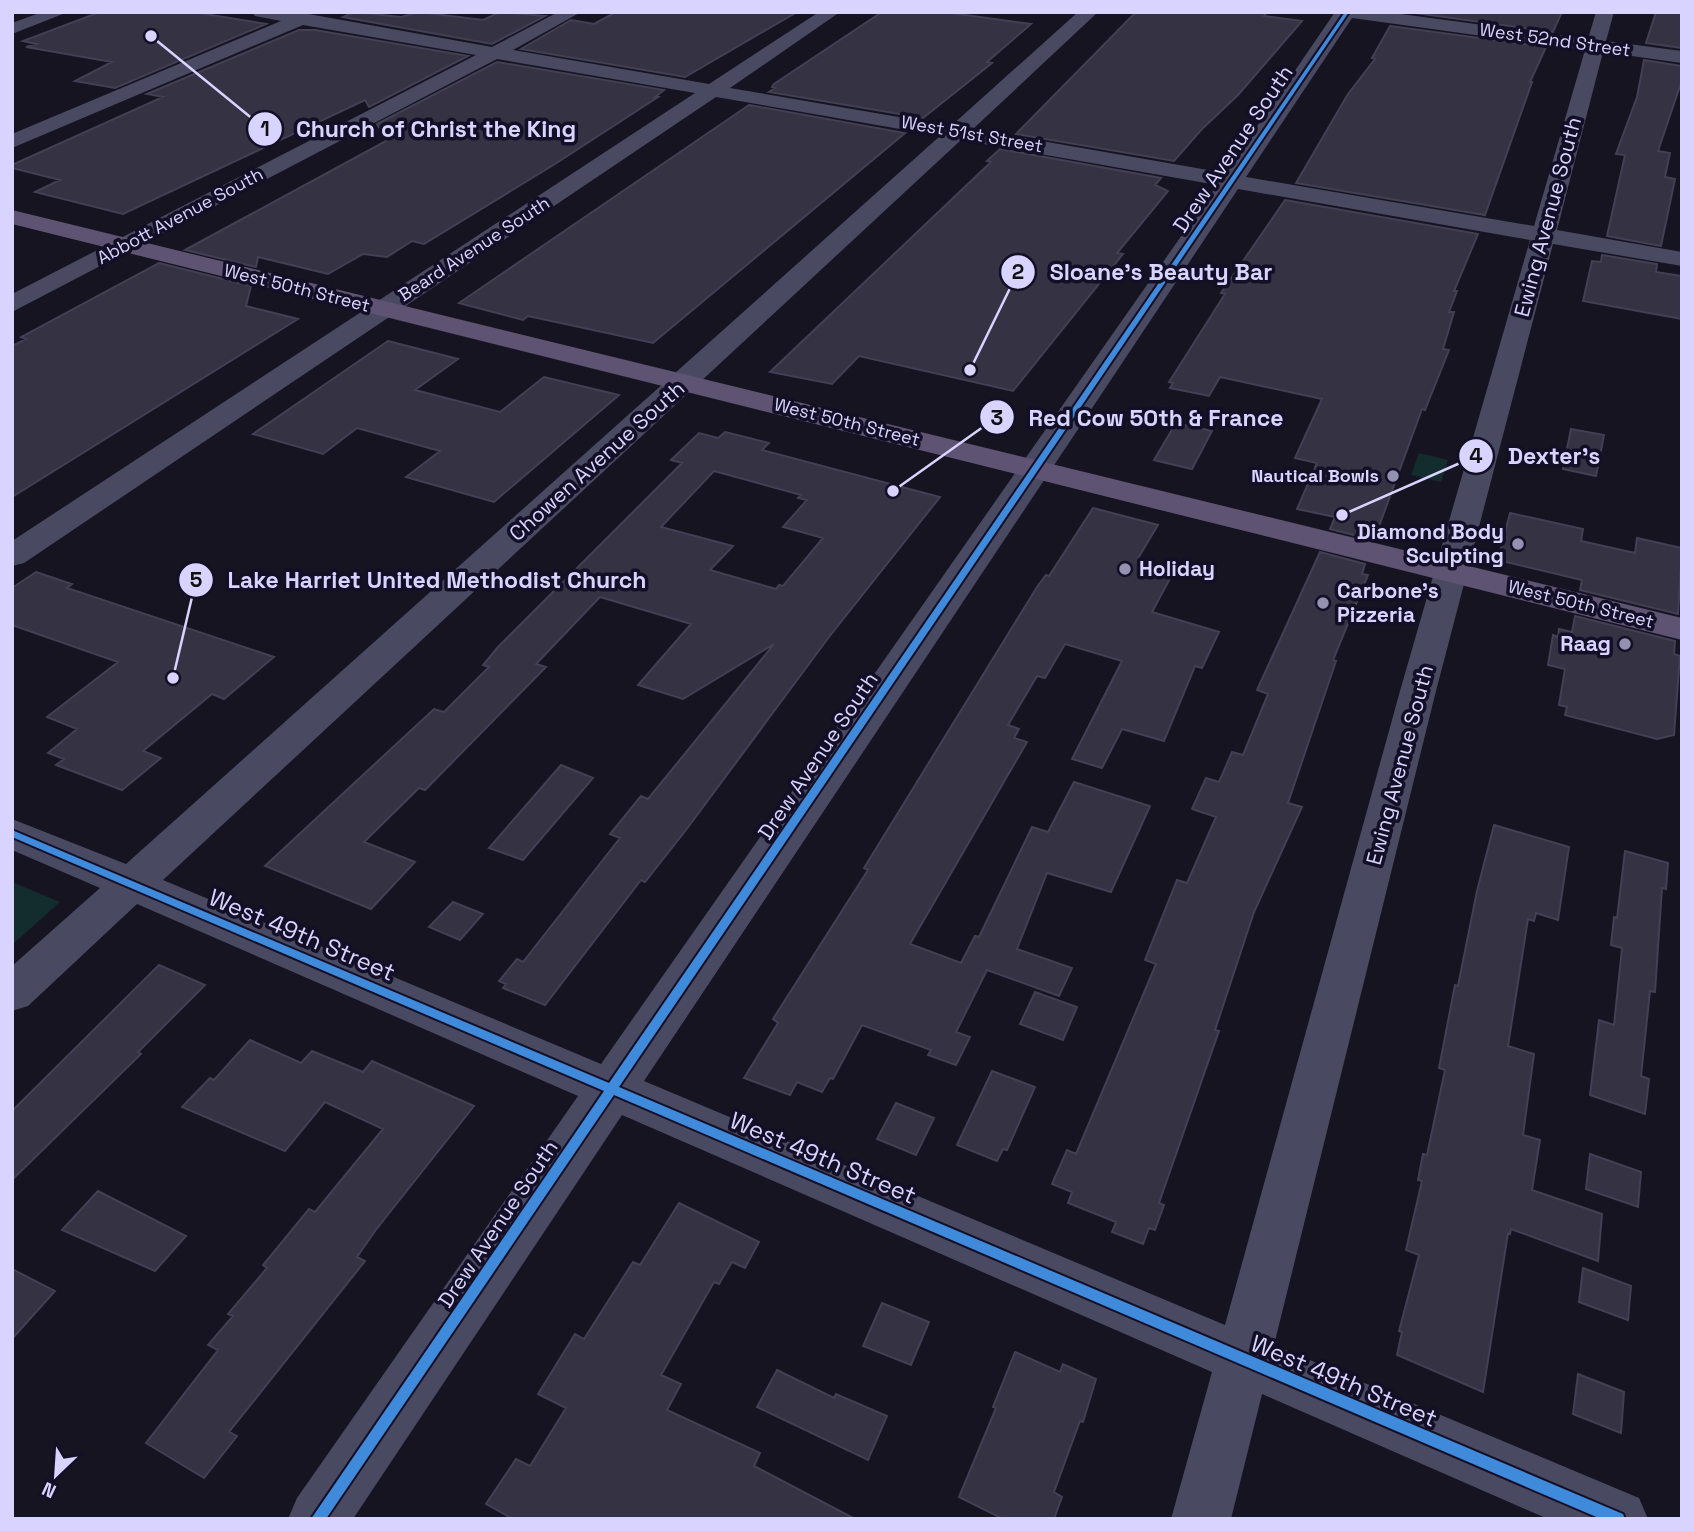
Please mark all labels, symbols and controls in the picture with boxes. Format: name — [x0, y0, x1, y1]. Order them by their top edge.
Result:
street label: West 52nd Street — [1478, 18, 1632, 61]
street label: Drew Avenue South — [1166, 60, 1299, 238]
callout: Church of Christ the King — [247, 107, 591, 151]
street label: West 51st Street — [899, 110, 1045, 157]
text: Church of Christ the King — [296, 114, 576, 144]
street label: Ewing Avenue South — [1508, 114, 1587, 320]
text: 1 — [260, 115, 270, 142]
street label: Abbott Avenue South — [93, 162, 267, 269]
street label: Beard Avenue South — [394, 191, 554, 306]
callout: Sloane's Beauty Bar — [1001, 250, 1286, 294]
text: Sloane's Beauty Bar — [1050, 257, 1272, 287]
street label: West 50th Street — [222, 258, 372, 317]
text: 2 — [1012, 258, 1024, 285]
street label: Chowen Avenue South — [503, 375, 690, 547]
street label: West 50th Street — [772, 392, 922, 451]
callout: Red Cow 50th & France — [979, 395, 1297, 439]
text: Red Cow 50th & France — [1028, 403, 1284, 433]
text: 3 — [991, 404, 1003, 431]
callout: Dexter's — [1459, 434, 1614, 478]
text: Dexter's — [1508, 441, 1600, 471]
text: 4 — [1469, 442, 1483, 469]
place label: Nautical Bowls — [1251, 464, 1379, 487]
marker: Nautical Bowls — [1385, 468, 1401, 484]
place label: Diamond Body Sculpting — [1357, 518, 1504, 569]
marker: Diamond Body Sculpting — [1510, 536, 1526, 552]
place label: Holiday — [1139, 555, 1215, 582]
callout: Lake Harriet United Methodist Church — [179, 558, 661, 602]
marker: Holiday — [1117, 561, 1133, 577]
text: Lake Harriet United Methodist Church — [228, 565, 646, 595]
text: 5 — [190, 566, 202, 593]
street label: West 50th Street — [1506, 574, 1656, 633]
place label: Carbone's Pizzeria — [1337, 577, 1439, 628]
marker: Carbone's Pizzeria — [1315, 595, 1331, 611]
place label: Raag — [1560, 630, 1611, 657]
marker: Raag — [1617, 636, 1633, 652]
street label: Ewing Avenue South — [1360, 662, 1439, 868]
street label: Drew Avenue South — [751, 667, 884, 845]
street label: West 49th Street — [204, 881, 400, 988]
street label: West 49th Street — [725, 1104, 921, 1211]
street label: Drew Avenue South — [431, 1135, 564, 1313]
street label: West 49th Street — [1246, 1327, 1442, 1434]
north arrow — [21, 1440, 91, 1510]
text: N — [38, 1476, 60, 1504]

